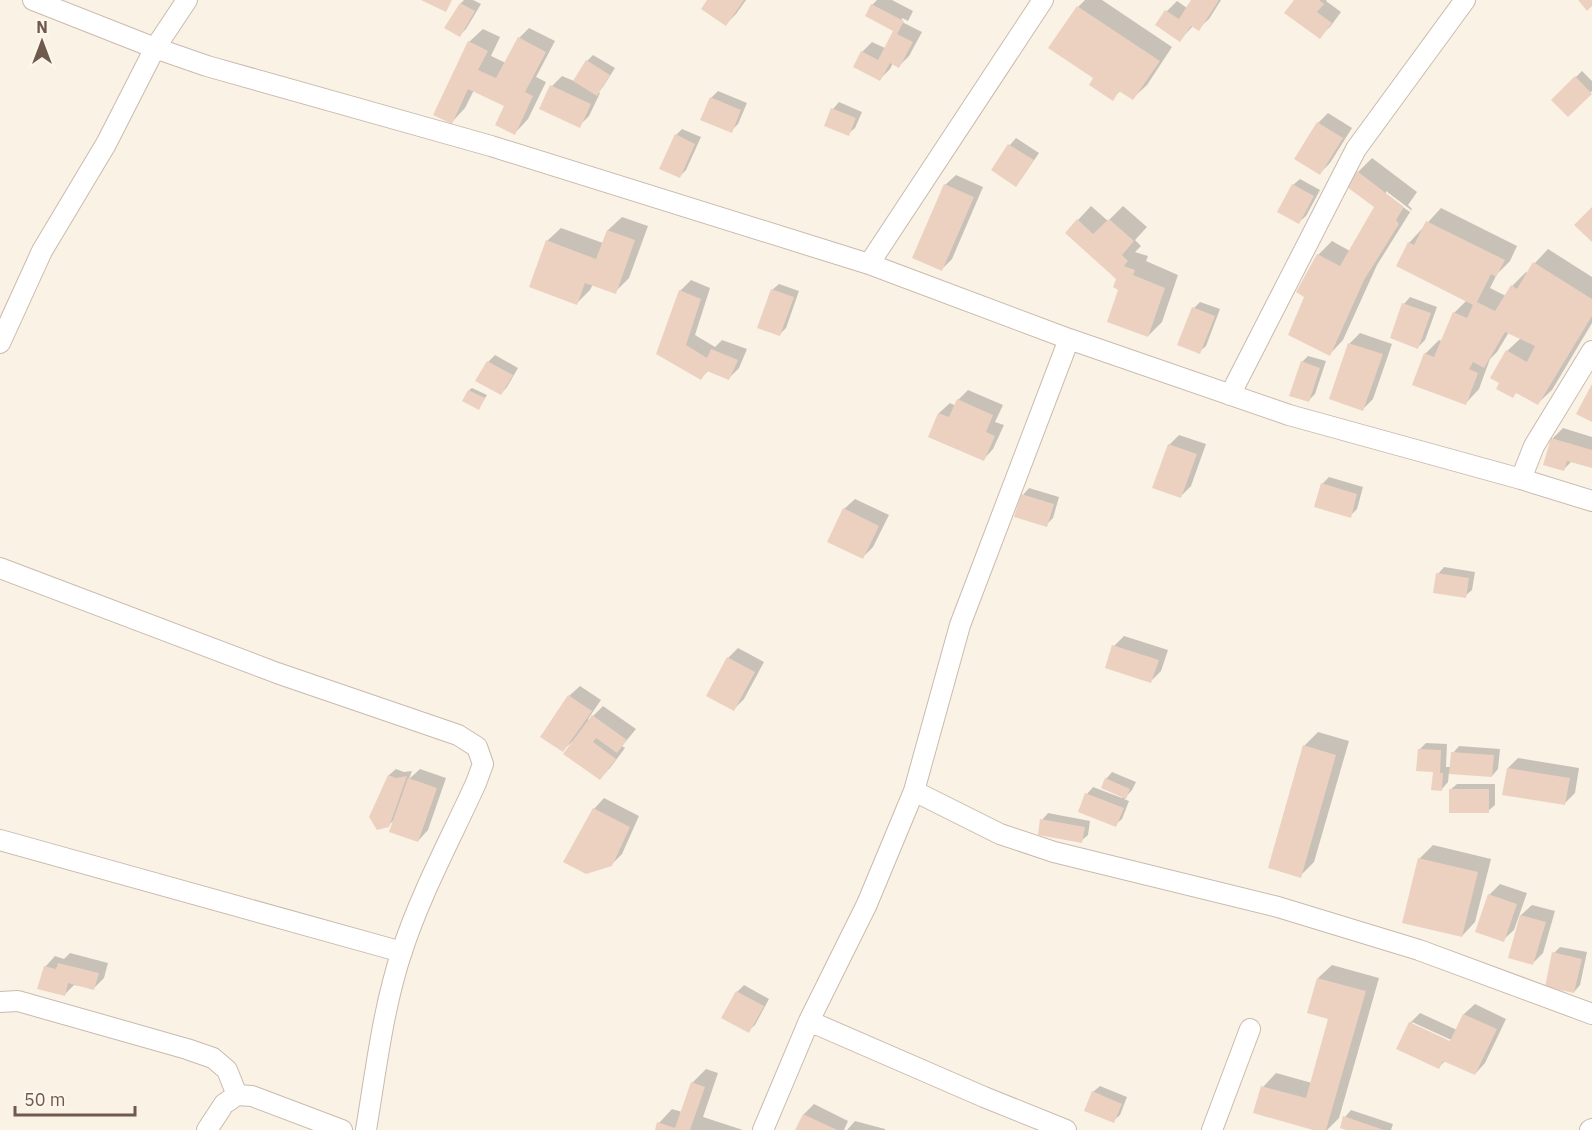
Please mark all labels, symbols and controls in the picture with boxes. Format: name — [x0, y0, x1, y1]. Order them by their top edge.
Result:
north arrow — [12, 12, 72, 72]
text: N — [36, 17, 48, 37]
scale bar — [15, 1079, 135, 1117]
text: 50 m — [24, 1088, 66, 1111]

